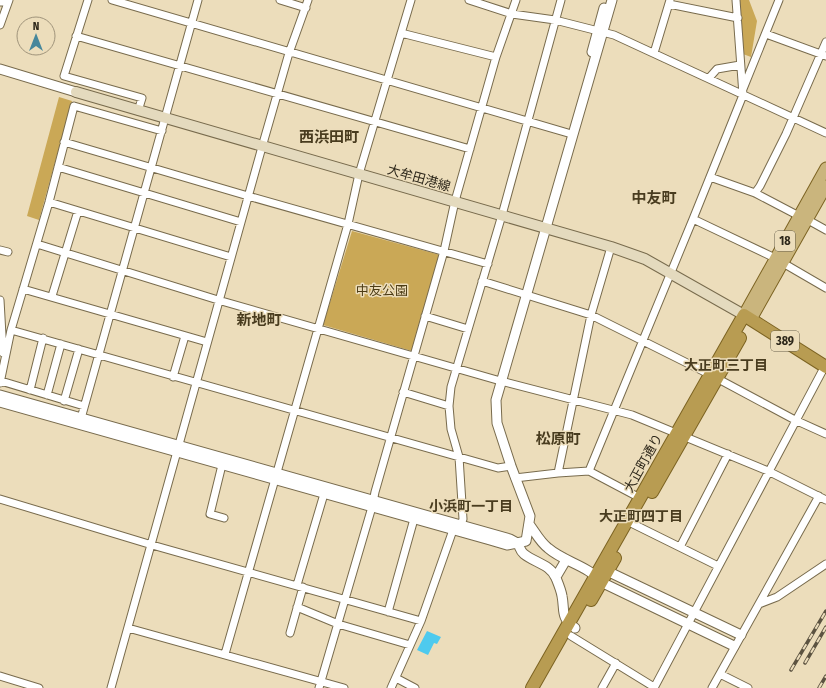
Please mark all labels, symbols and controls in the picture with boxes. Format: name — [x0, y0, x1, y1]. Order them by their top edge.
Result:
north arrow — [16, 16, 56, 56]
text: N — [33, 20, 39, 33]
district label: 西浜田町 — [299, 128, 359, 146]
street label: 大牟田港線 — [386, 162, 452, 194]
district label: 中友町 — [631, 189, 677, 207]
road number: 18 — [775, 231, 795, 251]
park label: 中友公園 — [356, 283, 408, 298]
district label: 新地町 — [236, 311, 282, 329]
road number: 389 — [771, 331, 799, 351]
district label: 大正町三丁目 — [684, 357, 768, 374]
district label: 松原町 — [535, 430, 581, 448]
street label: 大正町通り — [621, 431, 665, 495]
district label: 小浜町一丁目 — [429, 498, 513, 515]
district label: 大正町四丁目 — [599, 508, 683, 525]

